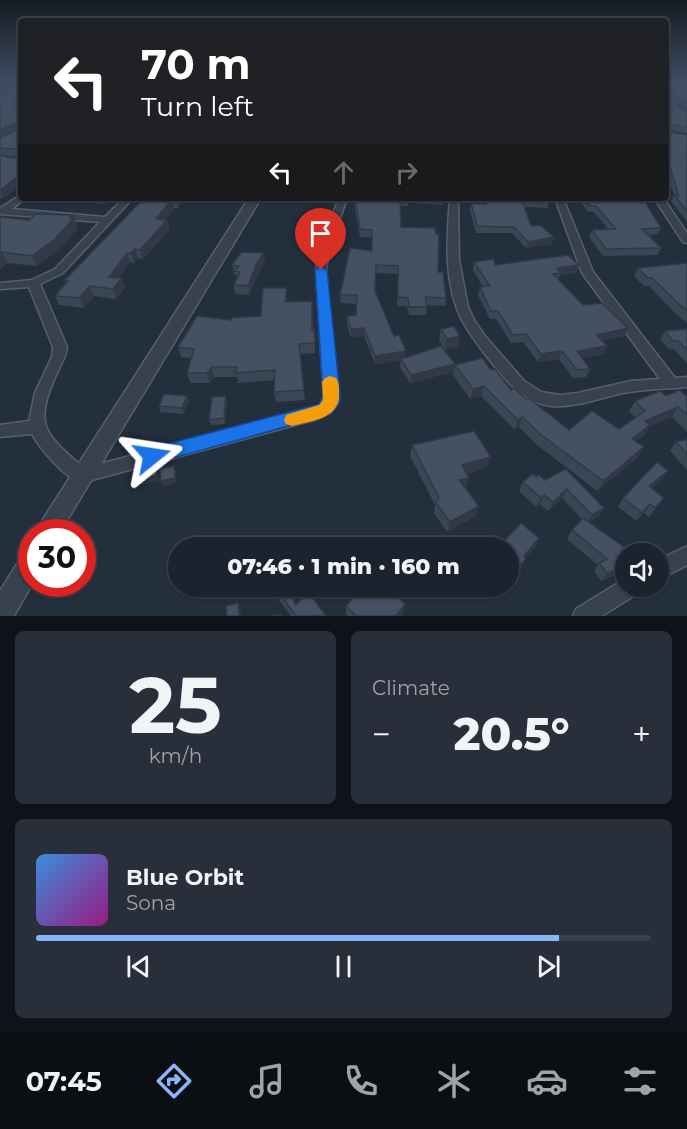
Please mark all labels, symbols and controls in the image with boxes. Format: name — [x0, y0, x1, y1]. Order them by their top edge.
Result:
text: 70 m — [141, 38, 251, 90]
icon: left — [42, 42, 120, 120]
text: Turn left — [141, 90, 254, 123]
icon: left — [264, 156, 297, 189]
icon: ahead — [327, 156, 360, 189]
icon: right — [390, 156, 423, 189]
pin — [295, 208, 346, 270]
icon: arrive — [304, 217, 337, 250]
position arrow — [120, 424, 184, 488]
speed limit sign: 30 — [18, 519, 96, 597]
map controls — [615, 543, 669, 597]
button: sound — [615, 543, 669, 597]
text: 07:46 · 1 min · 160 m — [227, 553, 460, 580]
text: 25 — [129, 657, 222, 753]
text: Climate — [372, 676, 450, 700]
text: 20.5° — [454, 706, 569, 761]
text: − — [372, 714, 391, 754]
text: + — [632, 714, 651, 754]
text: km/h — [149, 744, 202, 768]
text: Blue Orbit — [126, 864, 244, 891]
text: Sona — [126, 891, 176, 915]
icon: previous — [122, 950, 155, 983]
icon: pause — [327, 950, 360, 983]
icon: next — [532, 950, 565, 983]
icon: directions — [153, 1060, 195, 1102]
icon: music — [246, 1060, 288, 1102]
icon: phone — [340, 1060, 382, 1102]
icon: climate — [433, 1060, 475, 1102]
icon: car — [526, 1060, 568, 1102]
icon: filters — [619, 1060, 661, 1102]
text: 07:45 — [26, 1065, 102, 1098]

